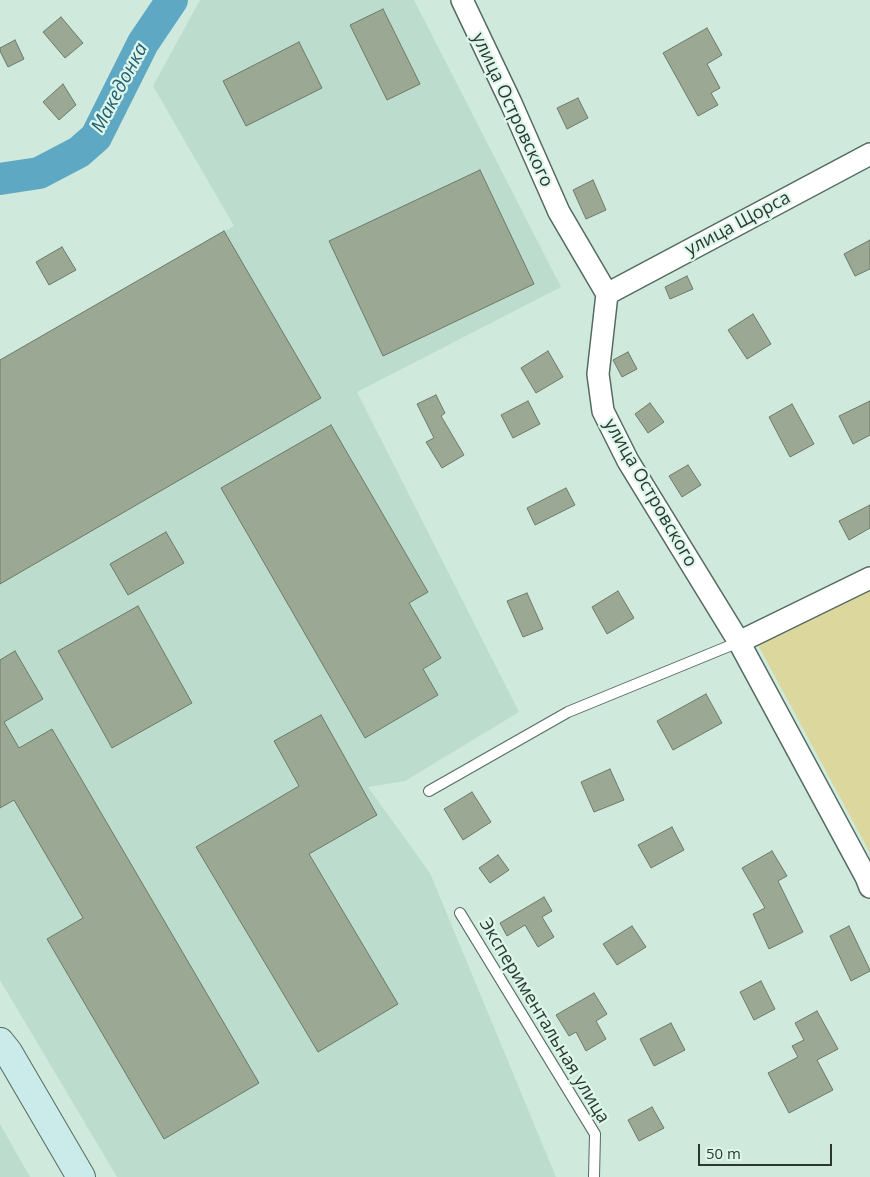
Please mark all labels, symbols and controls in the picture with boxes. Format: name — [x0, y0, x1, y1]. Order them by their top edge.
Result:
street label: улица Островского — [467, 30, 557, 190]
water label: Македонка — [87, 39, 153, 137]
street label: улица Щорса — [682, 187, 794, 261]
street label: улица Островского — [599, 415, 701, 571]
street label: Экспериментальная улица — [474, 915, 614, 1127]
scale bar — [700, 1134, 834, 1166]
text: 50 m — [706, 1143, 741, 1163]

